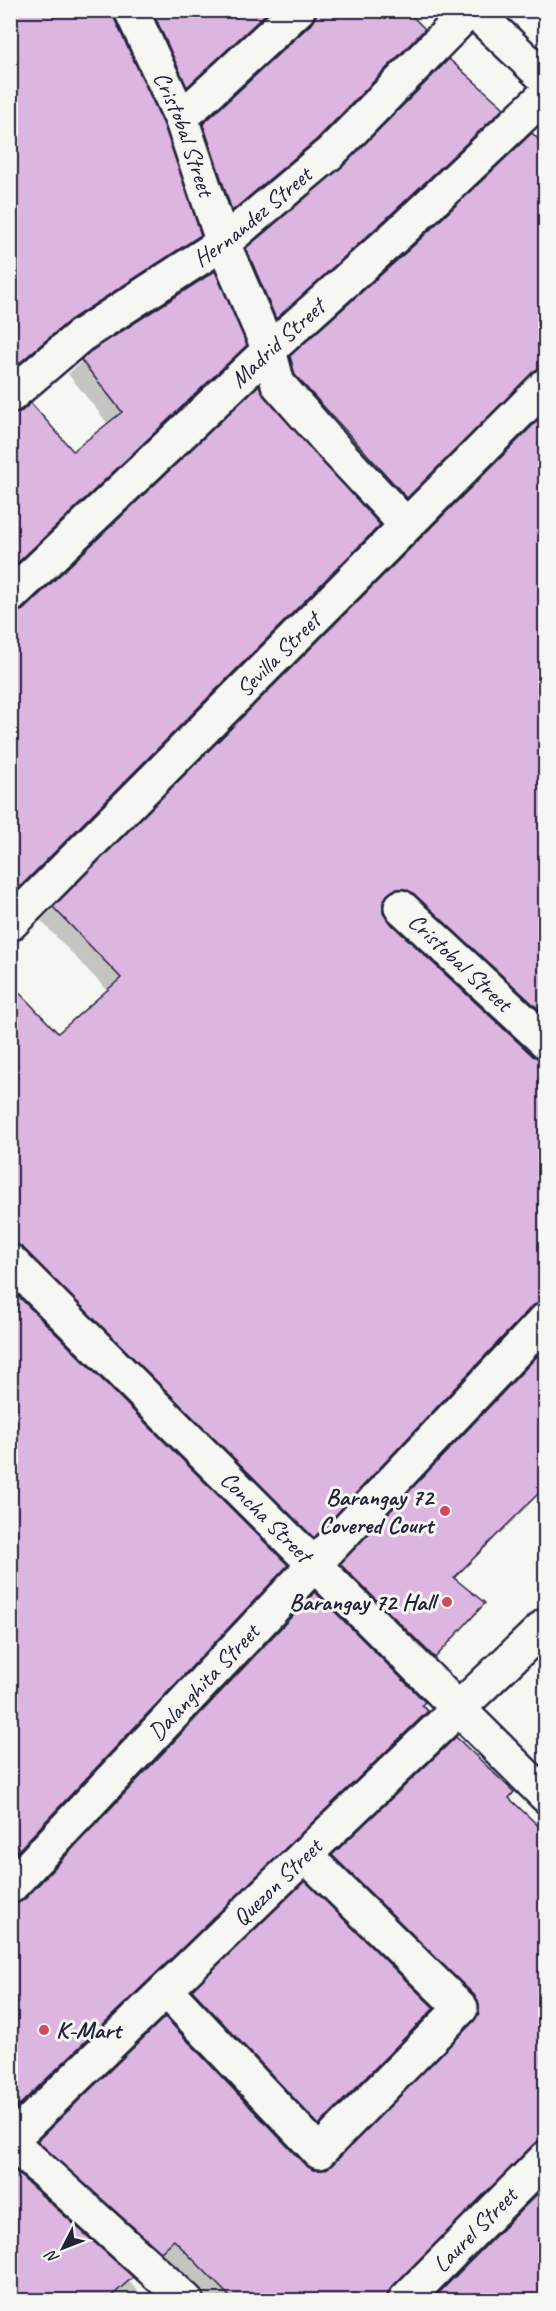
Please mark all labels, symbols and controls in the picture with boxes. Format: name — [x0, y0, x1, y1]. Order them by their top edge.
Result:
street label: Cristobal Street — [147, 67, 222, 202]
street label: Hernandez Street — [187, 159, 319, 273]
street label: Madrid Street — [224, 290, 333, 394]
street label: Sevilla Street — [229, 604, 329, 703]
street label: Cristobal Street — [402, 907, 520, 1019]
street label: Concha Street — [214, 1465, 321, 1571]
place label: Barangay 72 Covered Court — [319, 1482, 436, 1540]
marker: Barangay 72 Covered Court — [438, 1504, 452, 1518]
place label: Barangay 72 Hall — [289, 1587, 440, 1617]
marker: Barangay 72 Hall — [440, 1595, 454, 1609]
street label: Dalanghita Street — [141, 1616, 267, 1746]
street label: Quezon Street — [226, 1830, 330, 1932]
place label: K-Mart — [56, 2015, 124, 2045]
marker: K-Mart — [37, 2023, 51, 2037]
street label: Laurel Street — [426, 2179, 525, 2279]
north arrow — [33, 2218, 93, 2278]
text: N — [40, 2245, 63, 2268]

